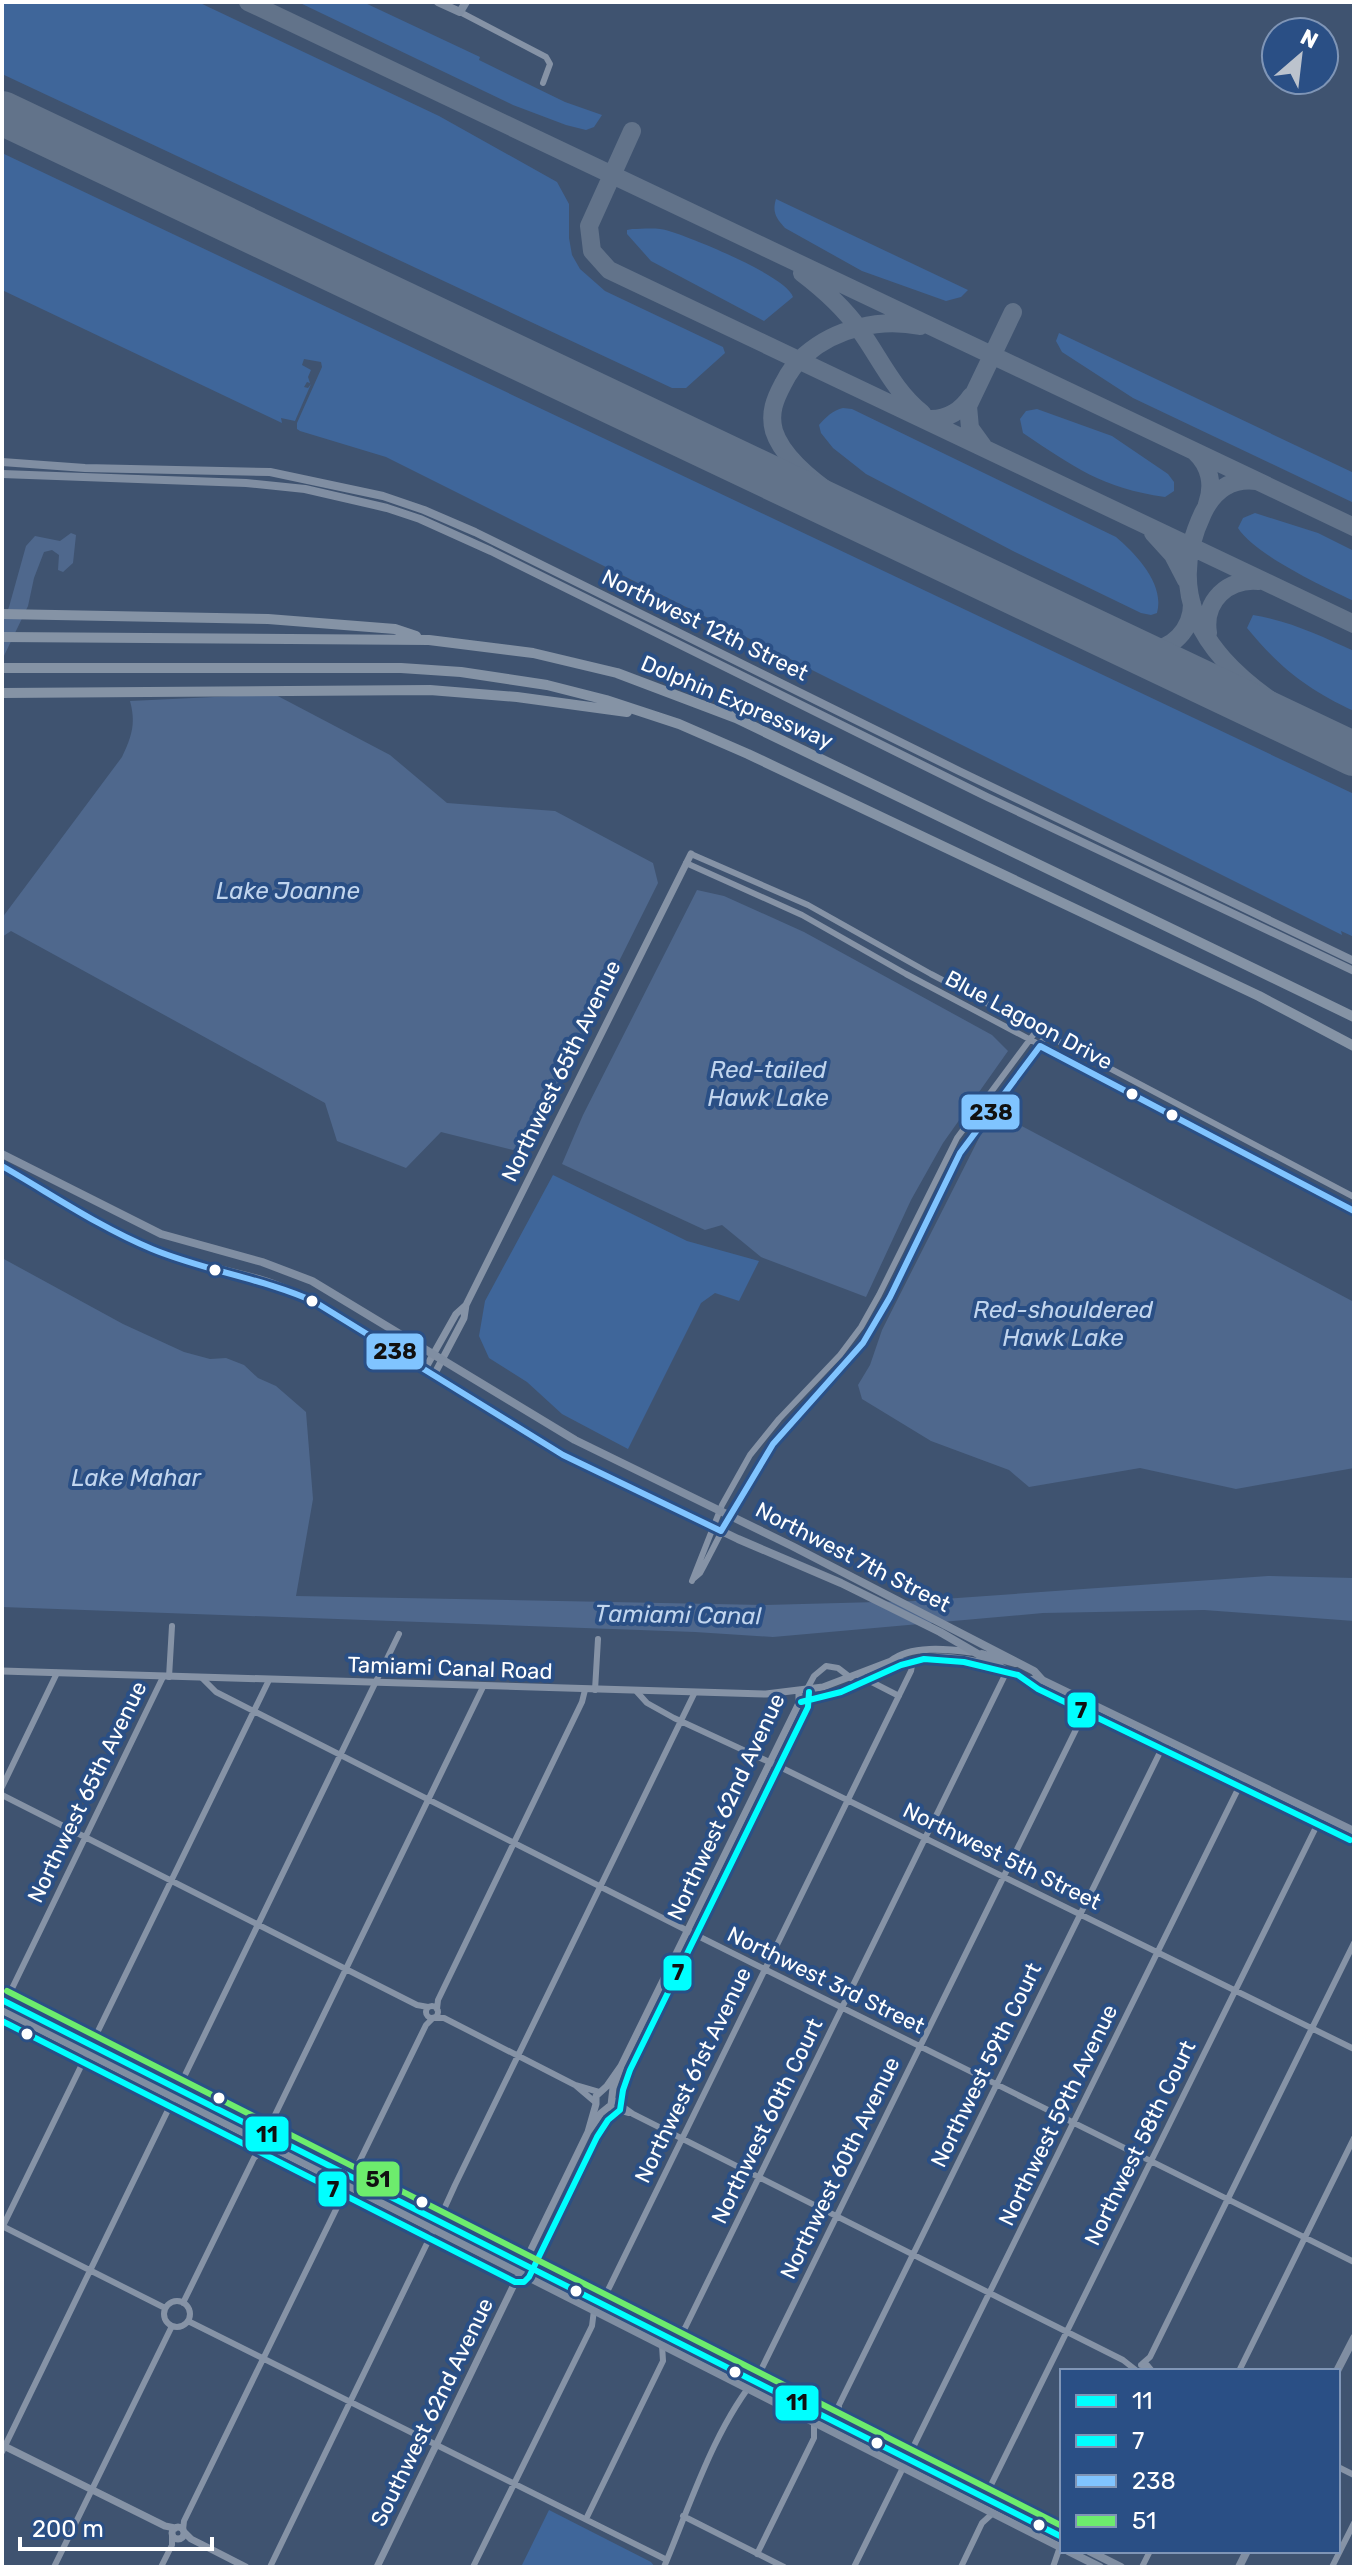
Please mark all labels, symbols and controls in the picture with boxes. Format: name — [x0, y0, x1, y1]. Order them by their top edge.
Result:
north arrow — [1260, 16, 1340, 96]
text: N — [1296, 23, 1322, 54]
street label: Northwest 12th Street — [597, 563, 813, 687]
street label: Dolphin Expressway — [637, 649, 837, 755]
water label: Lake Joanne — [216, 877, 360, 905]
street label: Northwest 65th Avenue — [496, 956, 626, 1186]
street label: Blue Lagoon Drive — [941, 965, 1117, 1075]
water label: Red-tailed Hawk Lake — [707, 1056, 829, 1112]
unlabelled marker — [1124, 1086, 1140, 1102]
line badge: 238 — [960, 1093, 1021, 1131]
text: 238 — [969, 1099, 1013, 1126]
unlabelled marker — [1164, 1107, 1180, 1123]
unlabelled marker — [207, 1262, 223, 1278]
unlabelled marker — [304, 1293, 320, 1309]
water label: Red-shouldered Hawk Lake — [973, 1296, 1154, 1352]
line badge: 238 — [365, 1332, 425, 1371]
text: 238 — [373, 1338, 417, 1365]
water label: Lake Mahar — [71, 1464, 202, 1492]
street label: Northwest 7th Street — [751, 1496, 955, 1618]
water label: Tamiami Canal — [594, 1600, 763, 1630]
street label: Tamiami Canal Road — [347, 1651, 553, 1685]
street label: Northwest 65th Avenue — [22, 1677, 152, 1907]
street label: Northwest 62nd Avenue — [661, 1689, 791, 1925]
line badge: 7 — [1066, 1691, 1097, 1729]
text: 7 — [1075, 1697, 1088, 1724]
street label: Northwest 5th Street — [899, 1796, 1106, 1916]
street label: Northwest 3rd Street — [723, 1920, 930, 2040]
line badge: 7 — [662, 1954, 693, 1992]
street label: Northwest 59th Court — [925, 1958, 1047, 2172]
text: 7 — [672, 1959, 685, 1986]
street label: Northwest 61st Avenue — [629, 1963, 757, 2187]
street label: Northwest 59th Avenue — [993, 2000, 1123, 2230]
street label: Northwest 60th Court — [706, 2014, 829, 2228]
unlabelled marker — [19, 2026, 35, 2042]
street label: Northwest 58th Court — [1079, 2036, 1202, 2250]
street label: Northwest 60th Avenue — [774, 2052, 906, 2284]
unlabelled marker — [211, 2090, 227, 2106]
line badge: 11 — [244, 2115, 290, 2153]
text: 11 — [256, 2121, 278, 2148]
line badge: 51 — [355, 2160, 401, 2198]
text: 51 — [366, 2166, 391, 2193]
line badge: 7 — [317, 2170, 348, 2208]
text: 7 — [327, 2176, 340, 2203]
unlabelled marker — [414, 2194, 430, 2210]
unlabelled marker — [568, 2283, 584, 2299]
street label: Southwest 62nd Avenue — [365, 2293, 499, 2531]
unlabelled marker — [727, 2364, 743, 2380]
legend — [1060, 2369, 1340, 2553]
line badge: 11 — [774, 2384, 820, 2422]
text: 11 — [1132, 2387, 1153, 2415]
text: 11 — [786, 2389, 808, 2416]
text: 7 — [1132, 2427, 1144, 2455]
unlabelled marker — [869, 2435, 885, 2451]
text: 238 — [1132, 2467, 1176, 2495]
scale bar — [20, 2501, 212, 2551]
text: 51 — [1132, 2507, 1156, 2535]
text: 200 m — [32, 2515, 104, 2543]
unlabelled marker — [1031, 2517, 1047, 2533]

